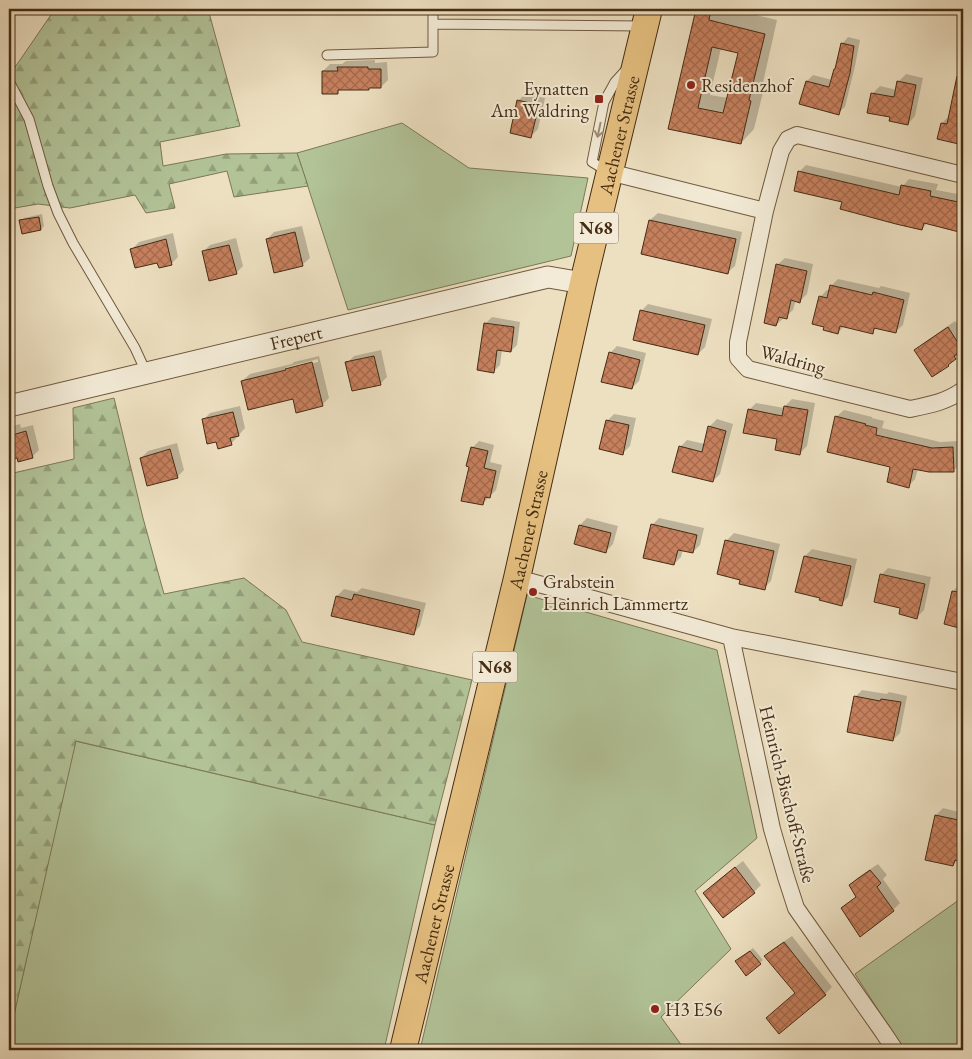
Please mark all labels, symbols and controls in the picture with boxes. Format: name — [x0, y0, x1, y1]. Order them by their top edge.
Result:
street label: Aachener Strasse — [592, 73, 646, 198]
place label: Residenzhof — [701, 73, 794, 98]
place label: Eynatten Am Waldring — [490, 76, 590, 123]
marker: Residenzhof — [685, 79, 697, 91]
marker: Eynatten Am Waldring — [593, 93, 605, 105]
one-way arrow — [593, 122, 603, 138]
road number: N68 — [574, 212, 618, 244]
street label: Frepert — [267, 319, 325, 356]
street label: Waldring — [757, 339, 829, 380]
street label: Aachener Strasse — [502, 468, 554, 593]
place label: Grabstein Heinrich Lammertz — [543, 569, 689, 616]
marker: Grabstein Heinrich Lammertz — [527, 586, 539, 598]
road number: N68 — [472, 652, 518, 682]
street label: Heinrich-Bischoff-Straße — [753, 703, 822, 885]
street label: Aachener Strasse — [407, 862, 460, 987]
place label: H3 E56 — [665, 997, 722, 1022]
marker: H3 E56 — [649, 1003, 661, 1015]

